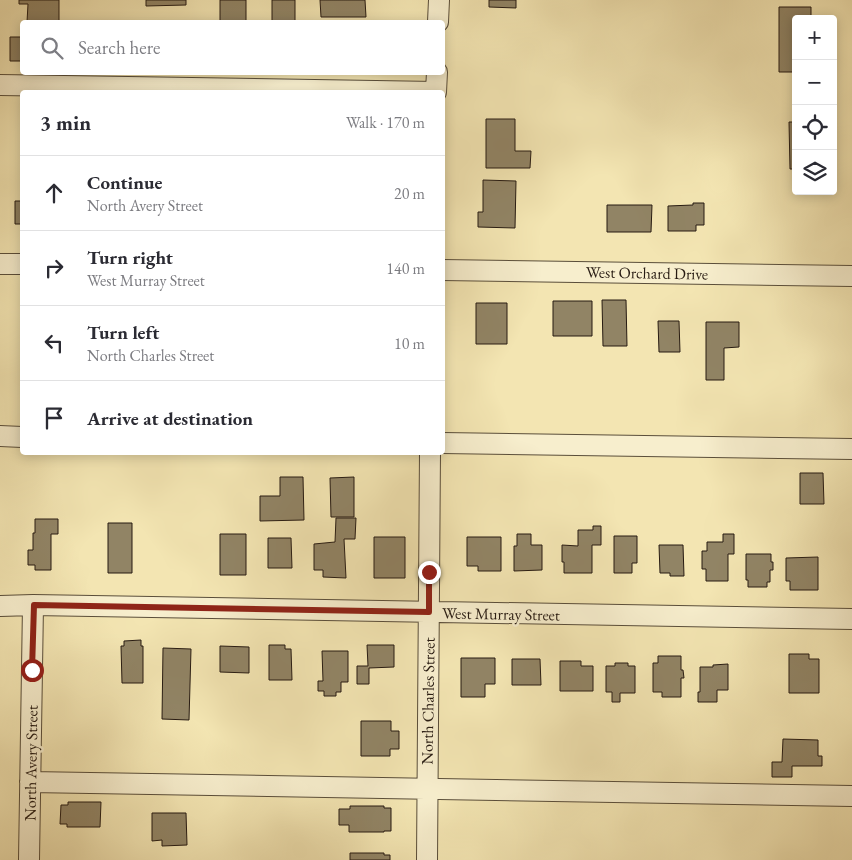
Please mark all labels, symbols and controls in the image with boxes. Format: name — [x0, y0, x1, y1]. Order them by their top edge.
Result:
map controls — [792, 15, 837, 195]
button: + — [792, 15, 837, 60]
search box — [20, 20, 445, 75]
icon: search — [38, 34, 66, 62]
text: Search here — [78, 35, 160, 60]
button: − — [792, 60, 837, 105]
button: locate — [792, 105, 837, 150]
text: 3 min — [40, 109, 91, 136]
text: Walk · 170 m — [346, 112, 425, 133]
button: layers — [792, 150, 837, 195]
text: Continue — [87, 170, 162, 195]
icon: ahead — [40, 179, 68, 207]
text: 20 m — [394, 183, 425, 204]
text: North Avery Street — [87, 195, 203, 216]
text: Turn right — [87, 245, 173, 270]
icon: right — [40, 254, 68, 282]
text: 140 m — [386, 258, 425, 279]
street label: West Orchard Drive — [586, 261, 708, 285]
text: West Murray Street — [87, 270, 205, 291]
text: Turn left — [87, 320, 159, 345]
icon: left — [40, 329, 68, 357]
text: 10 m — [394, 333, 425, 354]
text: North Charles Street — [87, 345, 214, 366]
icon: arrive — [40, 404, 68, 432]
text: Arrive at destination — [87, 406, 253, 431]
route end — [418, 561, 441, 584]
street label: West Murray Street — [442, 602, 560, 626]
street label: North Charles Street — [416, 637, 440, 765]
route start — [21, 659, 44, 682]
street label: North Avery Street — [19, 705, 43, 821]

